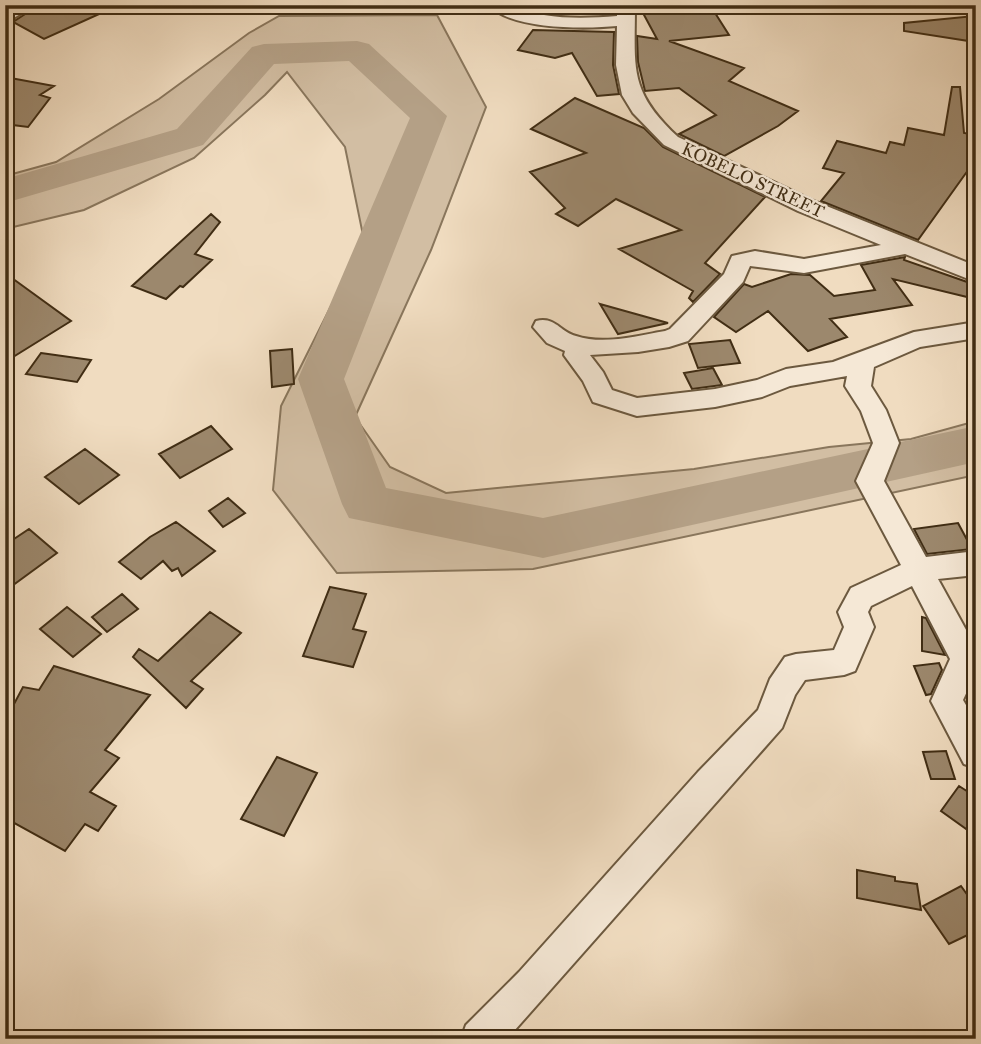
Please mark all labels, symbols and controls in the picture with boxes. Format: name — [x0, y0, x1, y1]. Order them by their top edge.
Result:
street label: KOBELO STREET — [678, 137, 828, 223]

